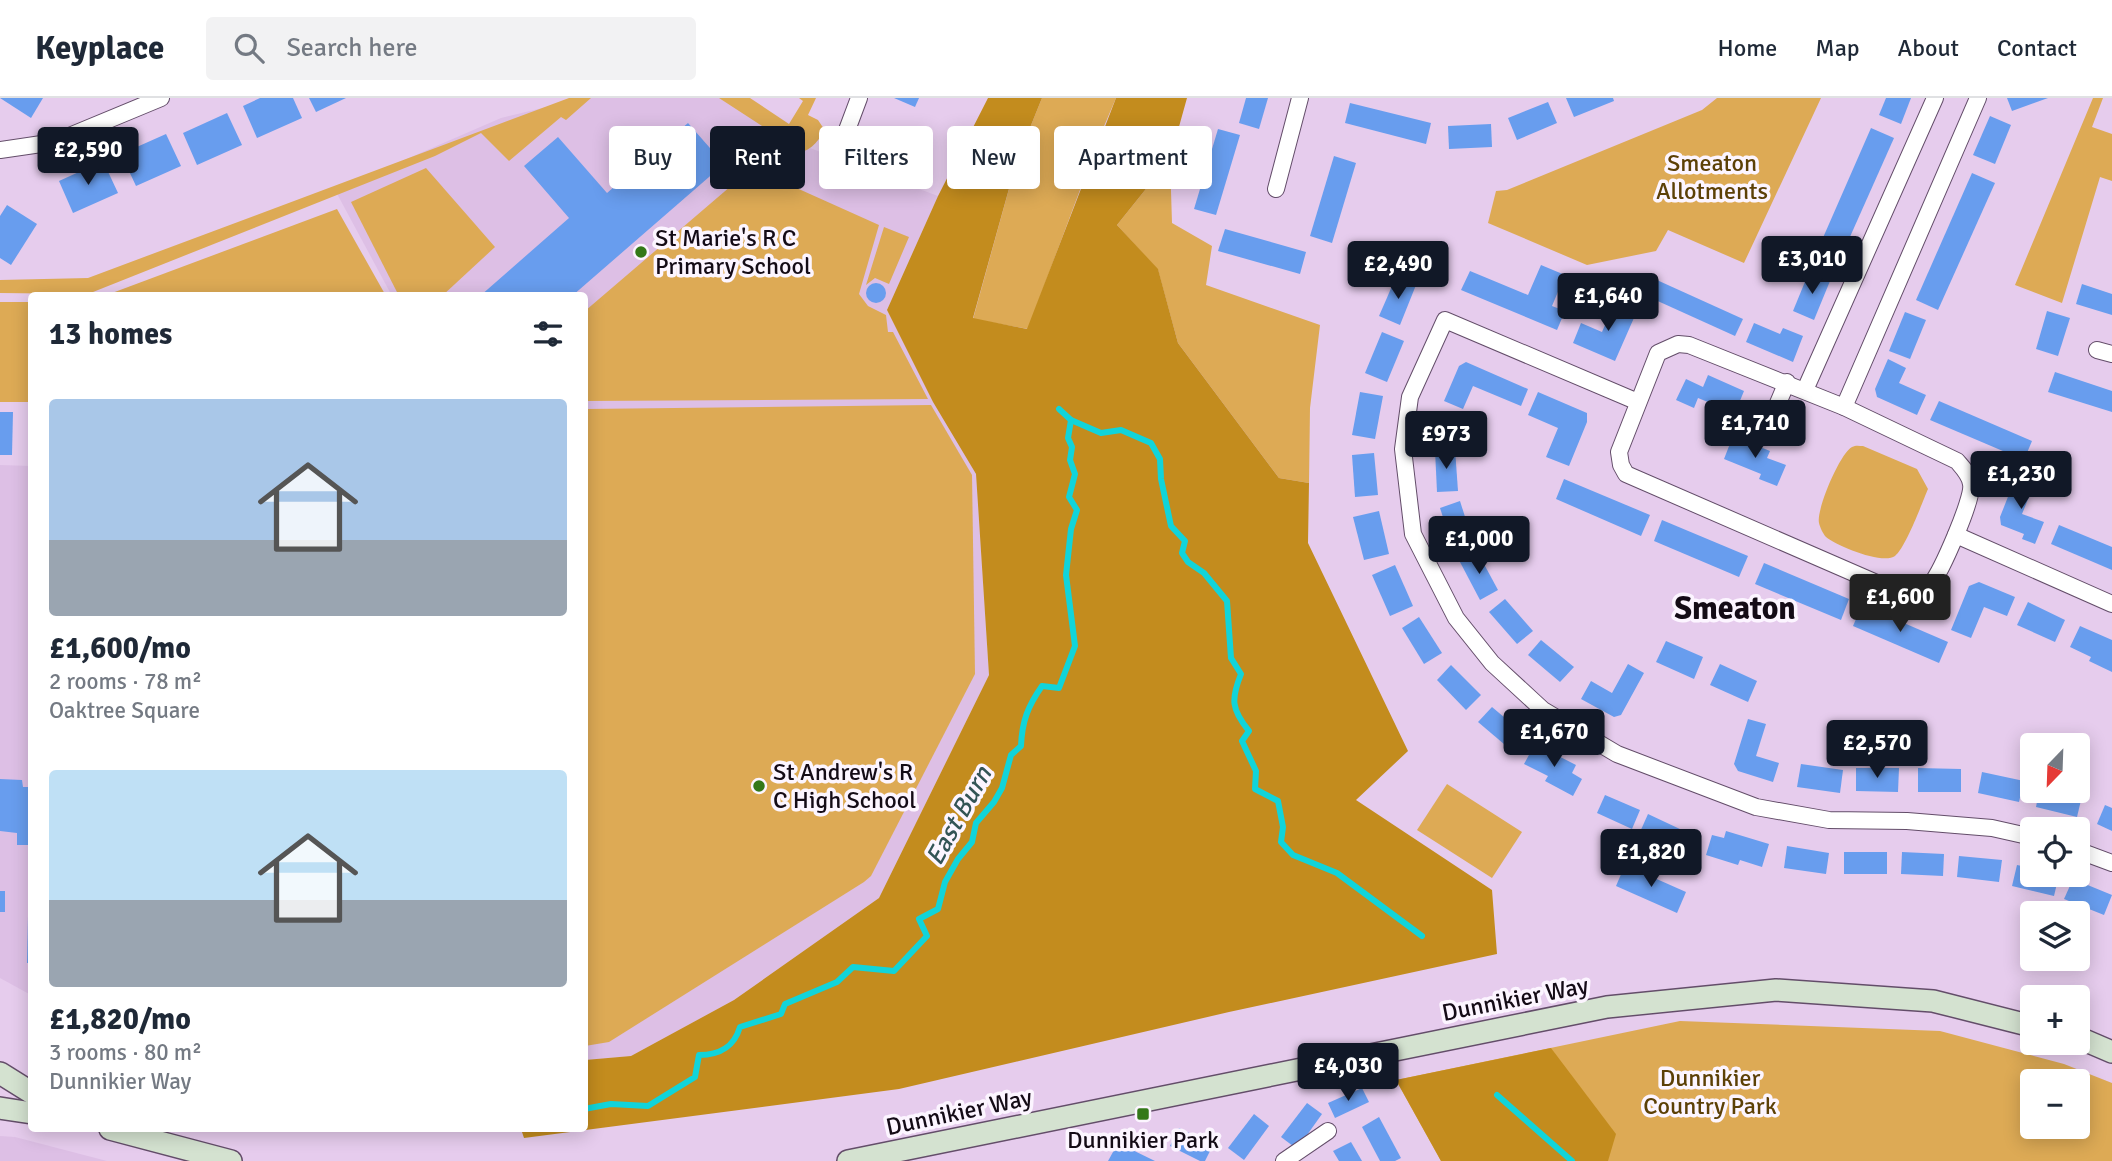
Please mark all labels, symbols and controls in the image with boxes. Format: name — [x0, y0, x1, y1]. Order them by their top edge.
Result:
search box — [206, 17, 696, 80]
text: Keyplace — [35, 28, 164, 69]
icon: search — [230, 29, 268, 67]
text: Search here — [286, 32, 418, 64]
text: Home — [1717, 33, 1777, 63]
text: Map — [1815, 33, 1860, 63]
text: About — [1898, 33, 1959, 63]
text: Contact — [1997, 33, 2077, 63]
chip: Buy — [609, 126, 696, 189]
chip: Rent — [710, 126, 805, 189]
chip: Filters — [819, 126, 933, 189]
chip: New — [947, 126, 1040, 189]
chip: Apartment — [1054, 126, 1212, 189]
pin: £2,590 — [31, 127, 145, 187]
text: £2,590 — [54, 135, 122, 164]
park label: Smeaton Allotments — [1656, 148, 1768, 206]
place label: St Marie's R C Primary School — [655, 223, 811, 281]
pin: £3,010 — [1755, 236, 1869, 296]
pin: £2,490 — [1341, 242, 1455, 301]
marker: St Marie's R C Primary School — [633, 244, 649, 260]
text: £3,010 — [1778, 244, 1846, 273]
text: £2,490 — [1364, 249, 1432, 278]
pin: £1,640 — [1551, 274, 1665, 333]
text: £1,640 — [1574, 281, 1642, 310]
icon: filters — [529, 315, 567, 353]
text: 13 homes — [49, 316, 172, 353]
pin: £1,710 — [1698, 400, 1812, 460]
text: £1,710 — [1721, 408, 1789, 437]
pin: £973 — [1405, 412, 1487, 471]
text: £973 — [1421, 419, 1471, 448]
icon: home — [245, 444, 371, 570]
pin: £1,230 — [1964, 452, 2078, 511]
text: £1,230 — [1987, 459, 2055, 488]
pin: £1,000 — [1422, 517, 1536, 576]
text: £1,000 — [1445, 524, 1513, 553]
pin: £1,600 — [1843, 574, 1957, 634]
text: £1,600 — [1866, 582, 1934, 611]
district label: Smeaton — [1674, 589, 1796, 628]
text: £1,600/mo — [49, 630, 191, 667]
text: 2 rooms · 78 m² — [49, 667, 202, 696]
text: Oaktree Square — [49, 696, 200, 725]
pin: £1,670 — [1497, 710, 1611, 769]
text: £1,670 — [1520, 717, 1588, 746]
pin: £2,570 — [1820, 720, 1934, 780]
text: £2,570 — [1843, 728, 1911, 757]
north arrow — [2020, 733, 2090, 803]
map controls — [2020, 733, 2090, 1139]
place label: St Andrew's R C High School — [773, 757, 916, 815]
water label: East Burn — [919, 760, 999, 871]
marker: St Andrew's R C High School — [751, 778, 767, 794]
icon: home — [245, 815, 371, 941]
button: locate — [2020, 817, 2090, 887]
pin: £1,820 — [1594, 830, 1708, 889]
text: £1,820 — [1617, 837, 1685, 866]
button: layers — [2020, 901, 2090, 971]
street label: Dunnikier Way — [1439, 970, 1591, 1028]
button: + — [2020, 985, 2090, 1055]
text: £1,820/mo — [49, 1001, 191, 1038]
text: 3 rooms · 80 m² — [49, 1038, 202, 1067]
pin: £4,030 — [1291, 1044, 1405, 1103]
text: £4,030 — [1314, 1051, 1382, 1080]
park label: Dunnikier Country Park — [1643, 1063, 1777, 1121]
text: Dunnikier Way — [49, 1067, 191, 1096]
button: − — [2020, 1069, 2090, 1139]
street label: Dunnikier Way — [883, 1082, 1035, 1142]
marker: Dunnikier Park — [1135, 1106, 1151, 1122]
place label: Dunnikier Park — [1067, 1125, 1219, 1155]

